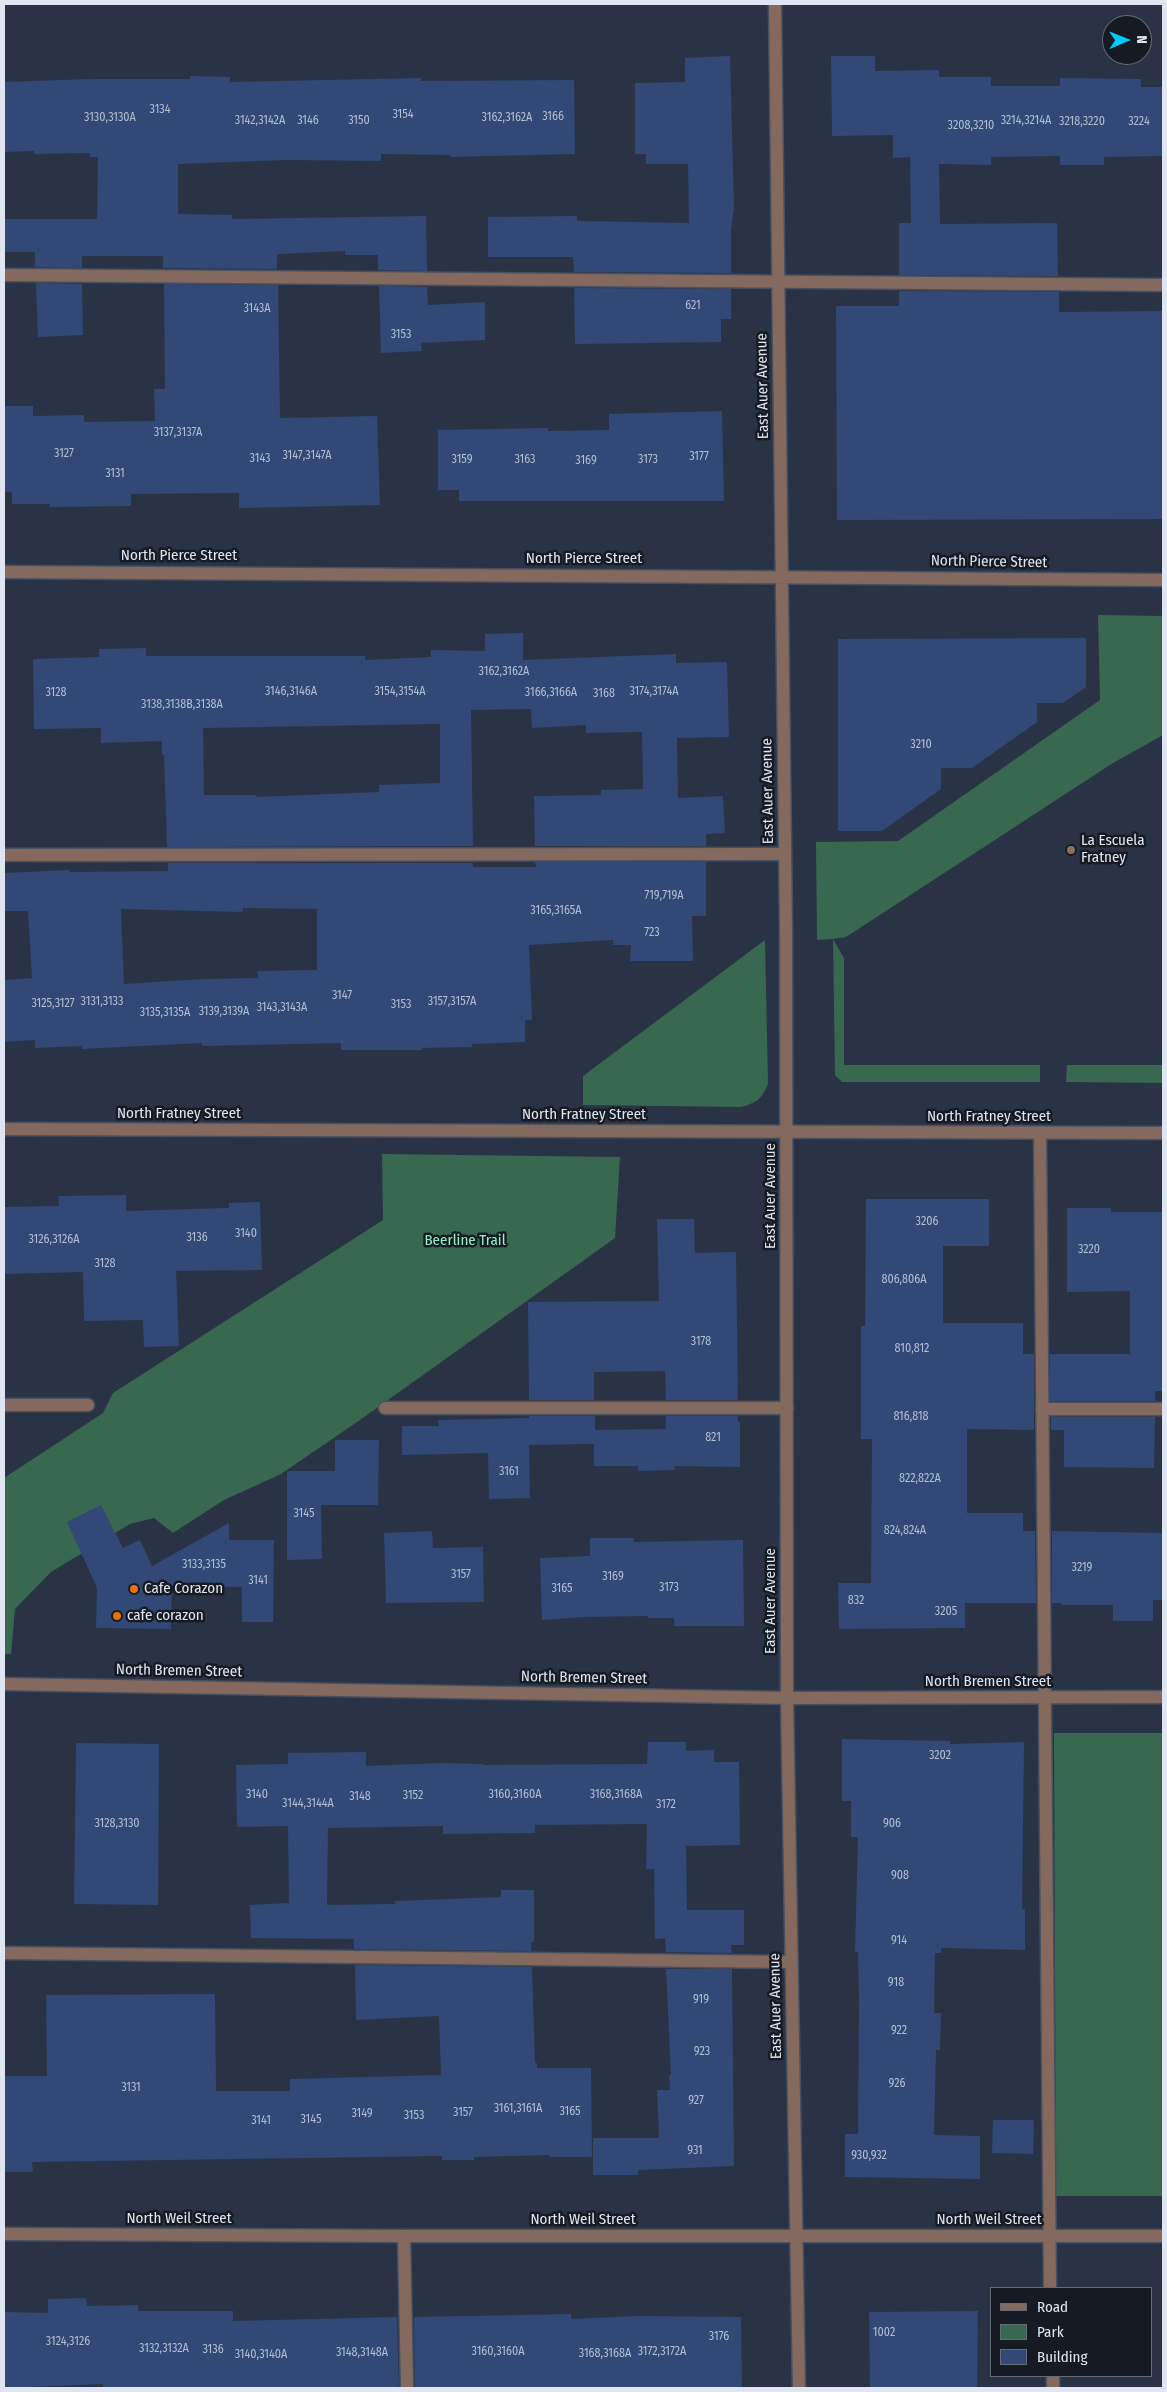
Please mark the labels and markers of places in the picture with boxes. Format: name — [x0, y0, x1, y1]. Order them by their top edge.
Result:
place label: La Escuela Fratney — [1081, 832, 1145, 867]
marker: La Escuela Fratney — [1065, 844, 1077, 856]
place label: Cafe Corazon — [144, 1580, 223, 1598]
marker: Cafe Corazon — [128, 1583, 140, 1595]
place label: cafe corazon — [127, 1607, 204, 1625]
marker: cafe corazon — [111, 1610, 123, 1622]

